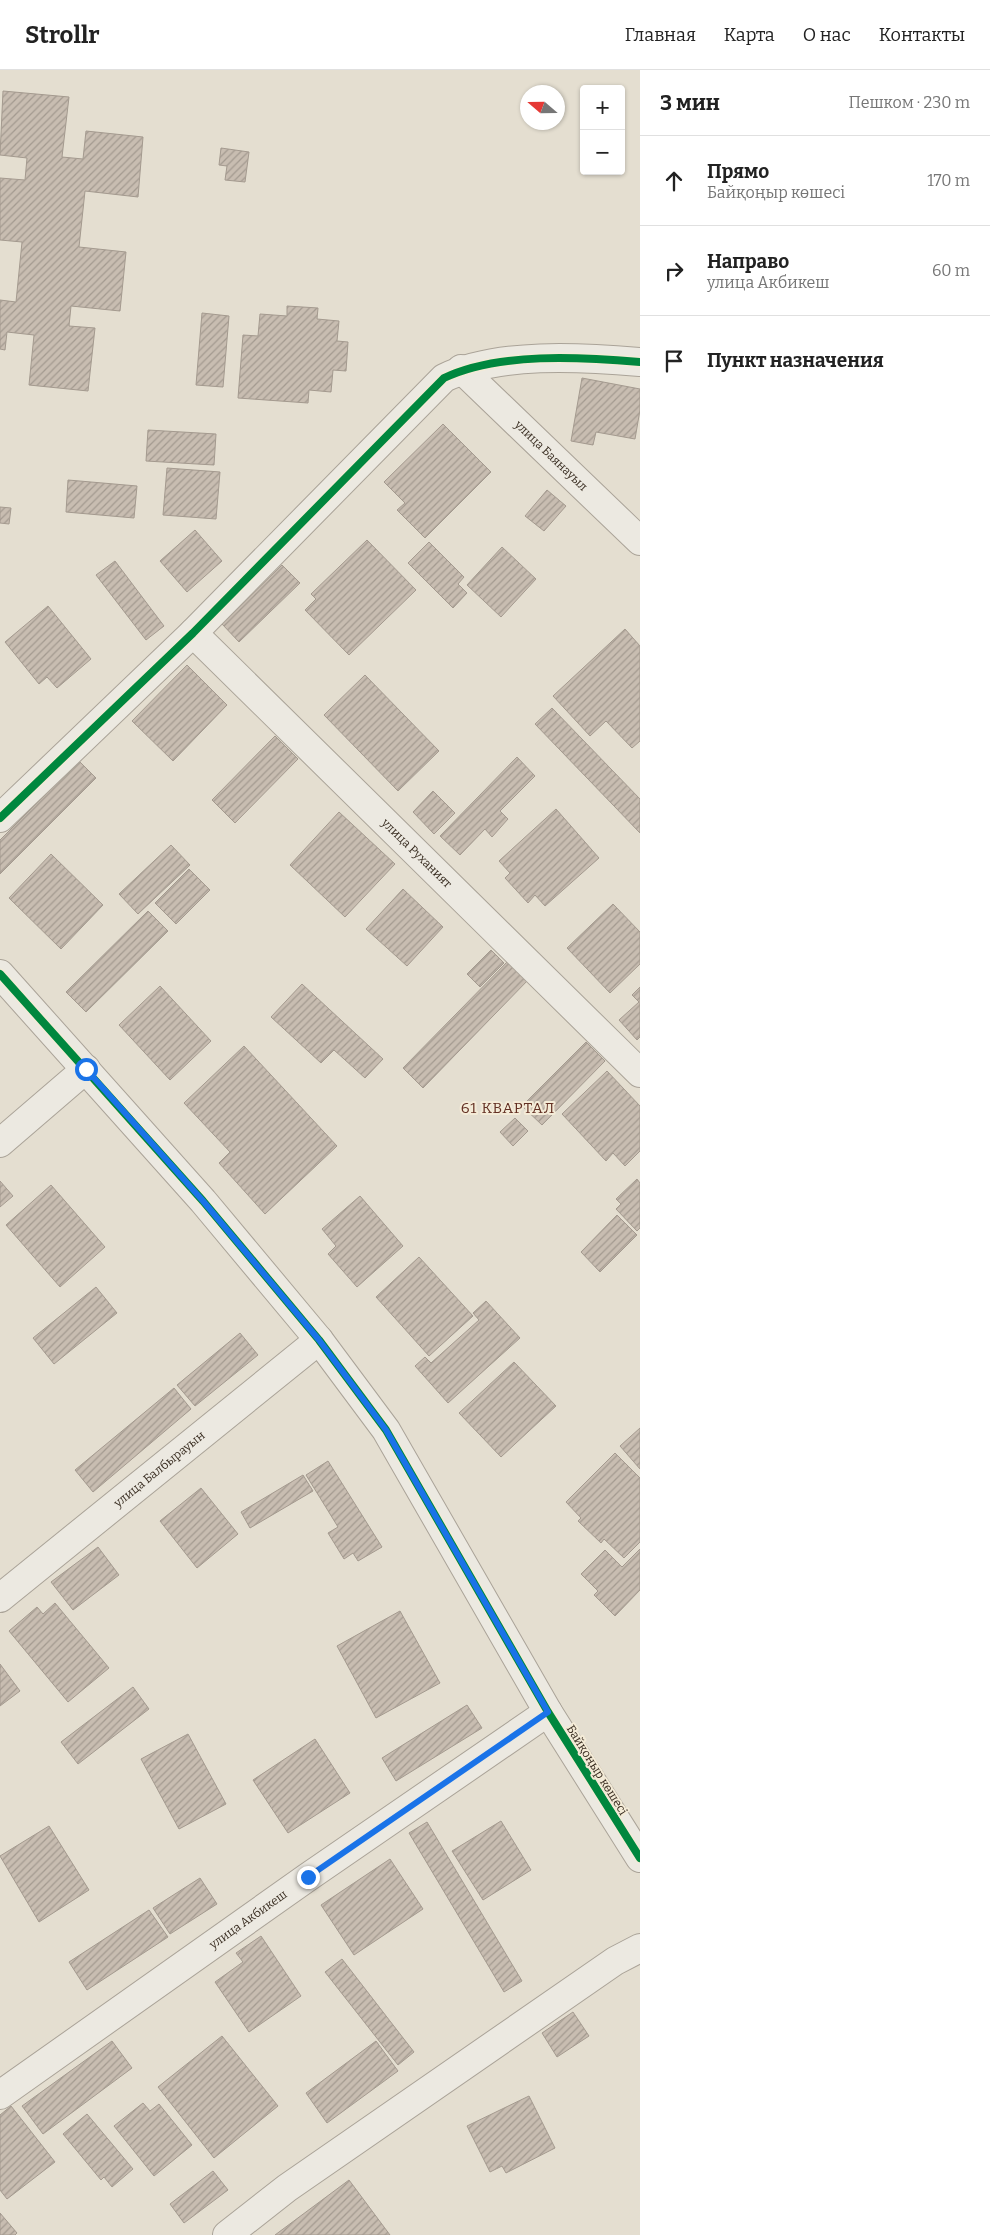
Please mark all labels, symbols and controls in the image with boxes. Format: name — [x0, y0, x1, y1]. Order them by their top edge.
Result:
text: Strollr — [25, 21, 100, 49]
text: Главная — [625, 24, 696, 46]
text: Карта — [724, 24, 775, 46]
text: О нас — [803, 24, 851, 46]
text: Контакты — [879, 24, 965, 46]
north arrow — [520, 85, 565, 130]
map controls — [580, 85, 625, 175]
button: + — [580, 85, 625, 130]
text: 3 мин — [660, 90, 720, 116]
text: Пешком · 230 m — [848, 93, 970, 112]
button: − — [580, 130, 625, 175]
text: Прямо — [707, 160, 769, 183]
icon: ahead — [660, 167, 688, 195]
text: 170 m — [927, 171, 970, 190]
text: Байқоңыр көшесі — [707, 183, 845, 202]
text: Направо — [707, 250, 789, 273]
icon: right — [660, 257, 688, 285]
text: 60 m — [932, 261, 970, 280]
text: улица Акбикеш — [707, 273, 830, 292]
icon: arrive — [660, 347, 688, 375]
text: Пункт назначения — [707, 349, 884, 372]
street label: улица Баянауыл — [511, 417, 590, 494]
street label: улица Руханият — [378, 815, 455, 891]
route start — [75, 1058, 98, 1081]
district label: 61 КВАРТАЛ — [461, 1099, 555, 1117]
street label: улица Балбырауын — [110, 1428, 208, 1511]
street label: Байқоңыр көшесі — [564, 1722, 631, 1818]
route end — [297, 1866, 320, 1889]
street label: улица Акбикеш — [206, 1887, 290, 1952]

